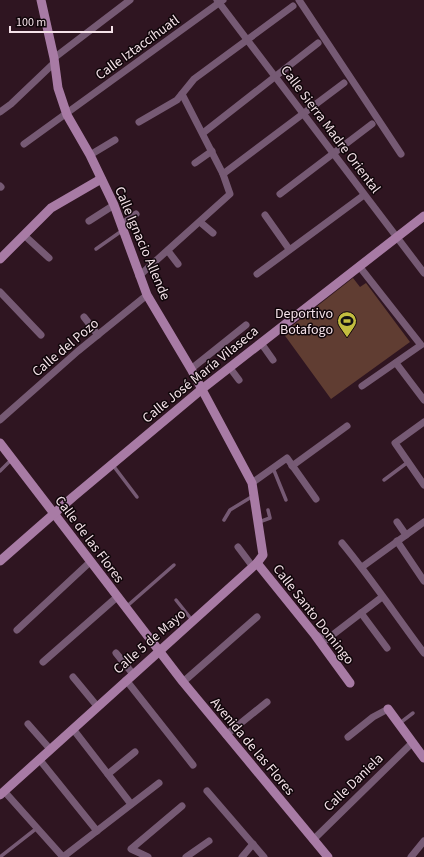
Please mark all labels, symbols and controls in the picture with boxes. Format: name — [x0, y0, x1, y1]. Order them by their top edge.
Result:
scale bar — [10, 8, 112, 34]
street label: Calle Iztaccíhuatl — [92, 10, 184, 85]
text: 100 m — [16, 14, 46, 31]
street label: Calle Sierra Madre Oriental — [275, 61, 385, 198]
street label: Calle Ignacio Allende — [109, 183, 175, 303]
place label: Deportivo Botafogo — [275, 304, 333, 340]
sports icon: Deportivo Botafogo — [336, 310, 358, 338]
street label: Calle del Pozo — [28, 314, 103, 382]
street label: Calle José María Vilaseca — [138, 322, 263, 428]
street label: Calle de las Flores — [50, 492, 129, 587]
street label: Calle Santo Domingo — [268, 560, 359, 669]
street label: Calle 5 de Mayo — [109, 605, 190, 679]
street label: Avenida de las Flores — [205, 693, 299, 800]
street label: Calle Daniela — [319, 749, 388, 816]

